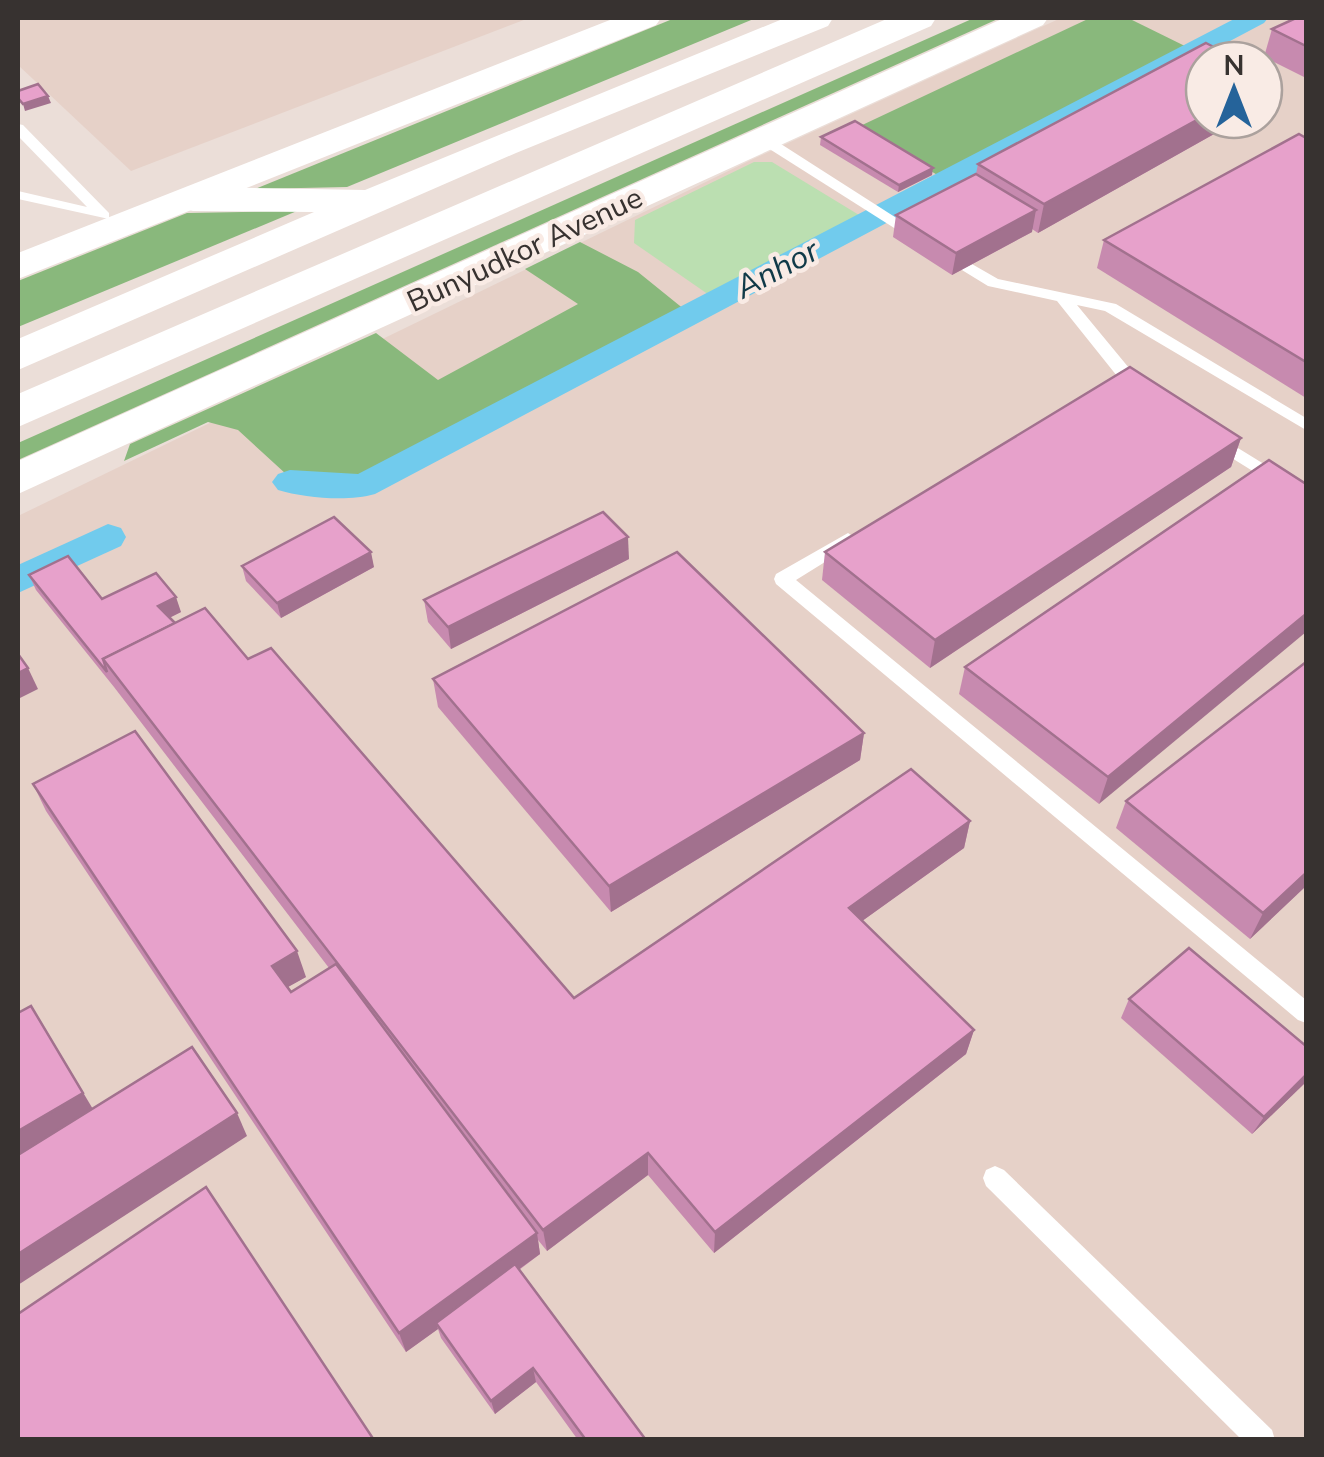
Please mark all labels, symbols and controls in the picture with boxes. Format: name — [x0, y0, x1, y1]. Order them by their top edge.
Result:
north arrow — [1184, 40, 1284, 140]
text: N — [1224, 47, 1244, 85]
street label: Bunyudkor Avenue — [401, 177, 649, 323]
water label: Anhor — [727, 228, 828, 309]

